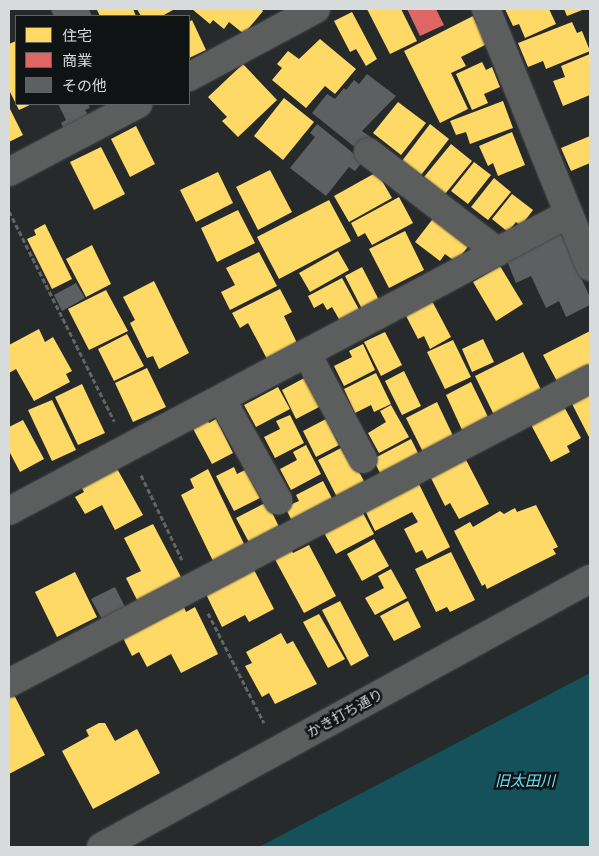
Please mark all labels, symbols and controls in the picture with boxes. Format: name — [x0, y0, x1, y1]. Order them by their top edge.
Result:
legend — [15, 15, 190, 105]
text: 住宅 — [62, 26, 92, 44]
text: 商業 — [62, 51, 92, 69]
text: その他 — [62, 76, 107, 94]
street label: かき打ち通り — [304, 685, 386, 741]
water label: 旧太田川 — [495, 772, 555, 790]

